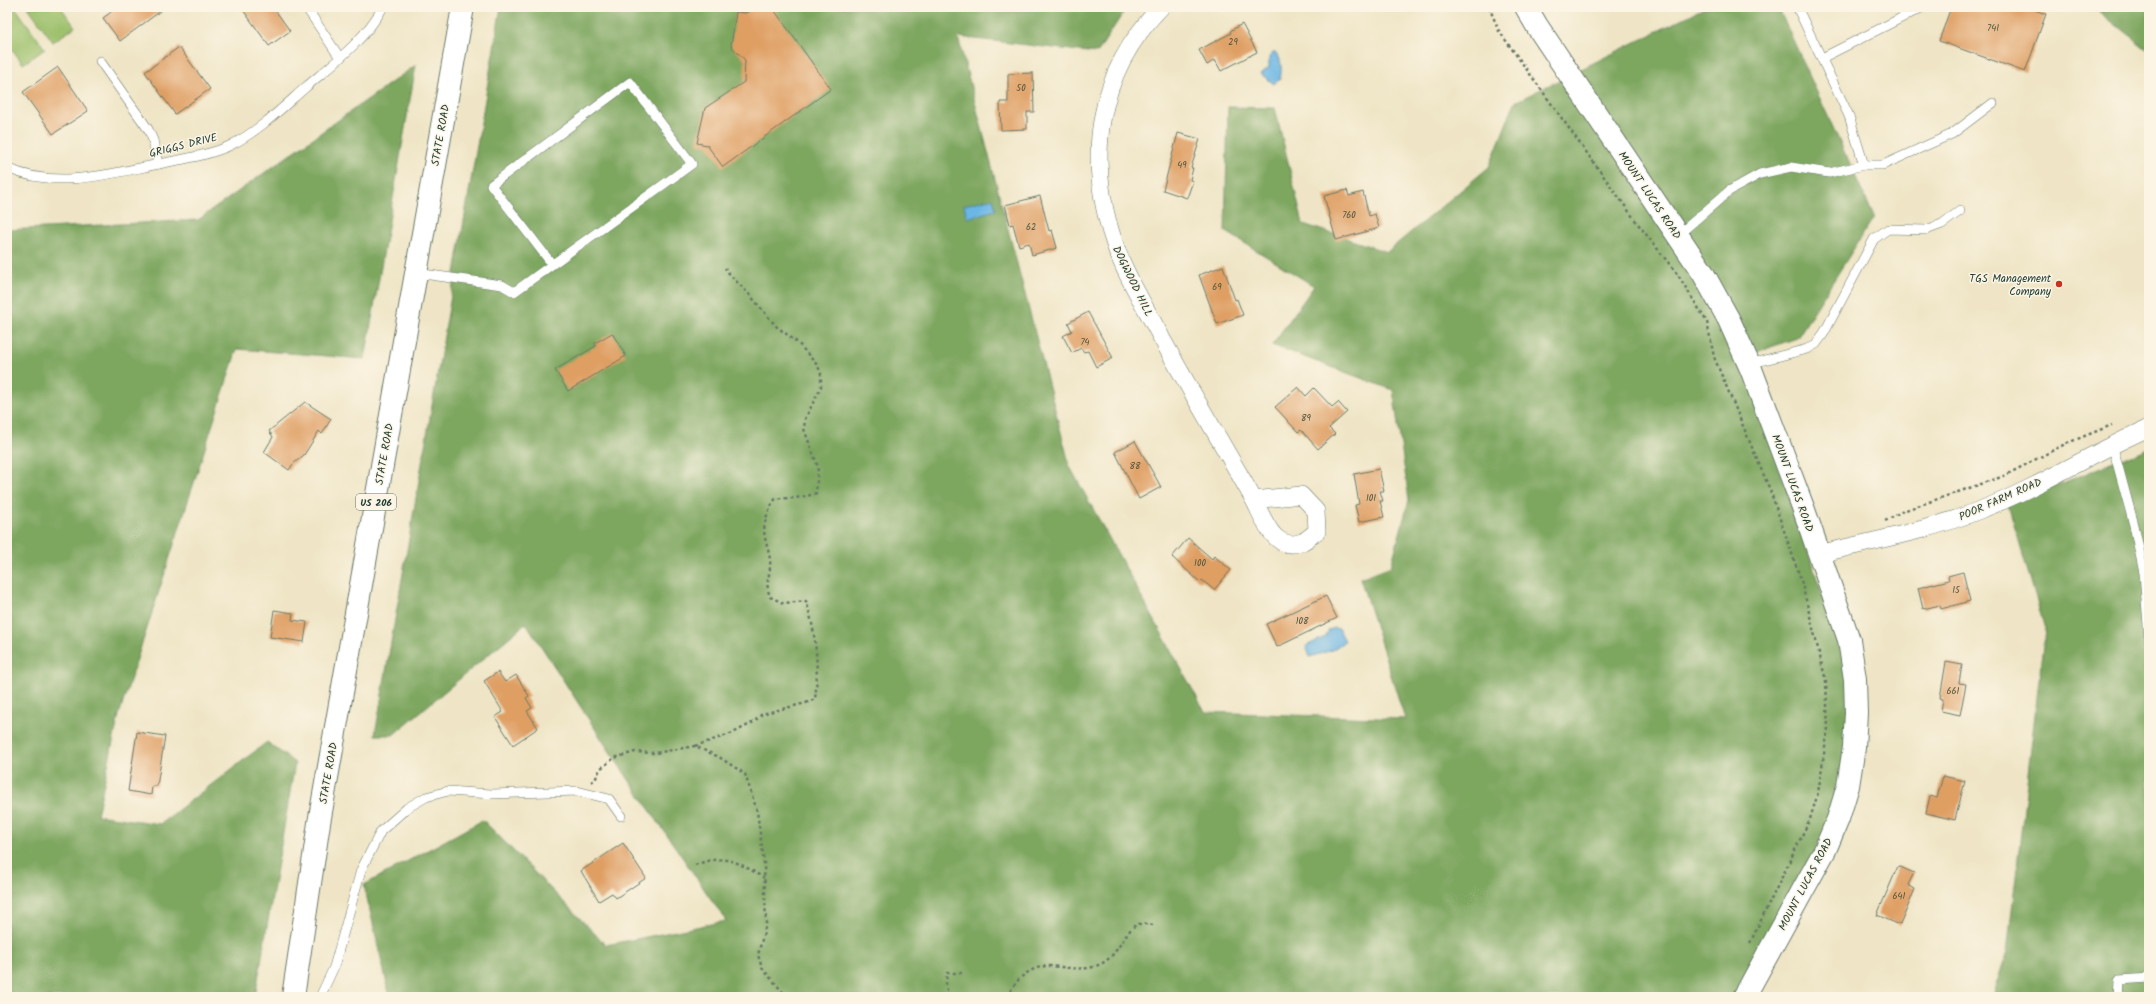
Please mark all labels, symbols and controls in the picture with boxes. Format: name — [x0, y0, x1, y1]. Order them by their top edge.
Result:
house number: 741 — [1987, 21, 1999, 36]
house number: 29 — [1228, 35, 1238, 50]
house number: 50 — [1016, 81, 1026, 96]
street label: STATE ROAD — [427, 103, 455, 167]
street label: GRIGGS DRIVE — [147, 129, 220, 163]
street label: MOUNT LUCAS ROAD — [1613, 148, 1685, 243]
house number: 49 — [1177, 158, 1187, 173]
house number: 760 — [1342, 208, 1356, 223]
house number: 62 — [1026, 220, 1036, 235]
street label: DOGWOOD HILL — [1107, 243, 1157, 320]
place label: TGS Management Company — [1969, 270, 2052, 301]
marker: TGS Management Company — [2054, 279, 2064, 289]
house number: 69 — [1212, 280, 1222, 295]
house number: 74 — [1080, 335, 1090, 350]
house number: 89 — [1301, 411, 1312, 426]
street label: STATE ROAD — [371, 422, 399, 486]
street label: MOUNT LUCAS ROAD — [1766, 432, 1818, 535]
house number: 88 — [1130, 459, 1141, 474]
street label: POOR FARM ROAD — [1956, 474, 2045, 526]
house number: 101 — [1366, 491, 1376, 506]
road number: US 206 — [356, 494, 396, 510]
house number: 100 — [1194, 556, 1206, 571]
house number: 15 — [1952, 583, 1961, 598]
house number: 108 — [1296, 614, 1309, 629]
house number: 661 — [1947, 684, 1960, 699]
street label: STATE ROAD — [315, 741, 343, 805]
street label: MOUNT LUCAS ROAD — [1774, 835, 1838, 934]
house number: 641 — [1893, 889, 1906, 904]

